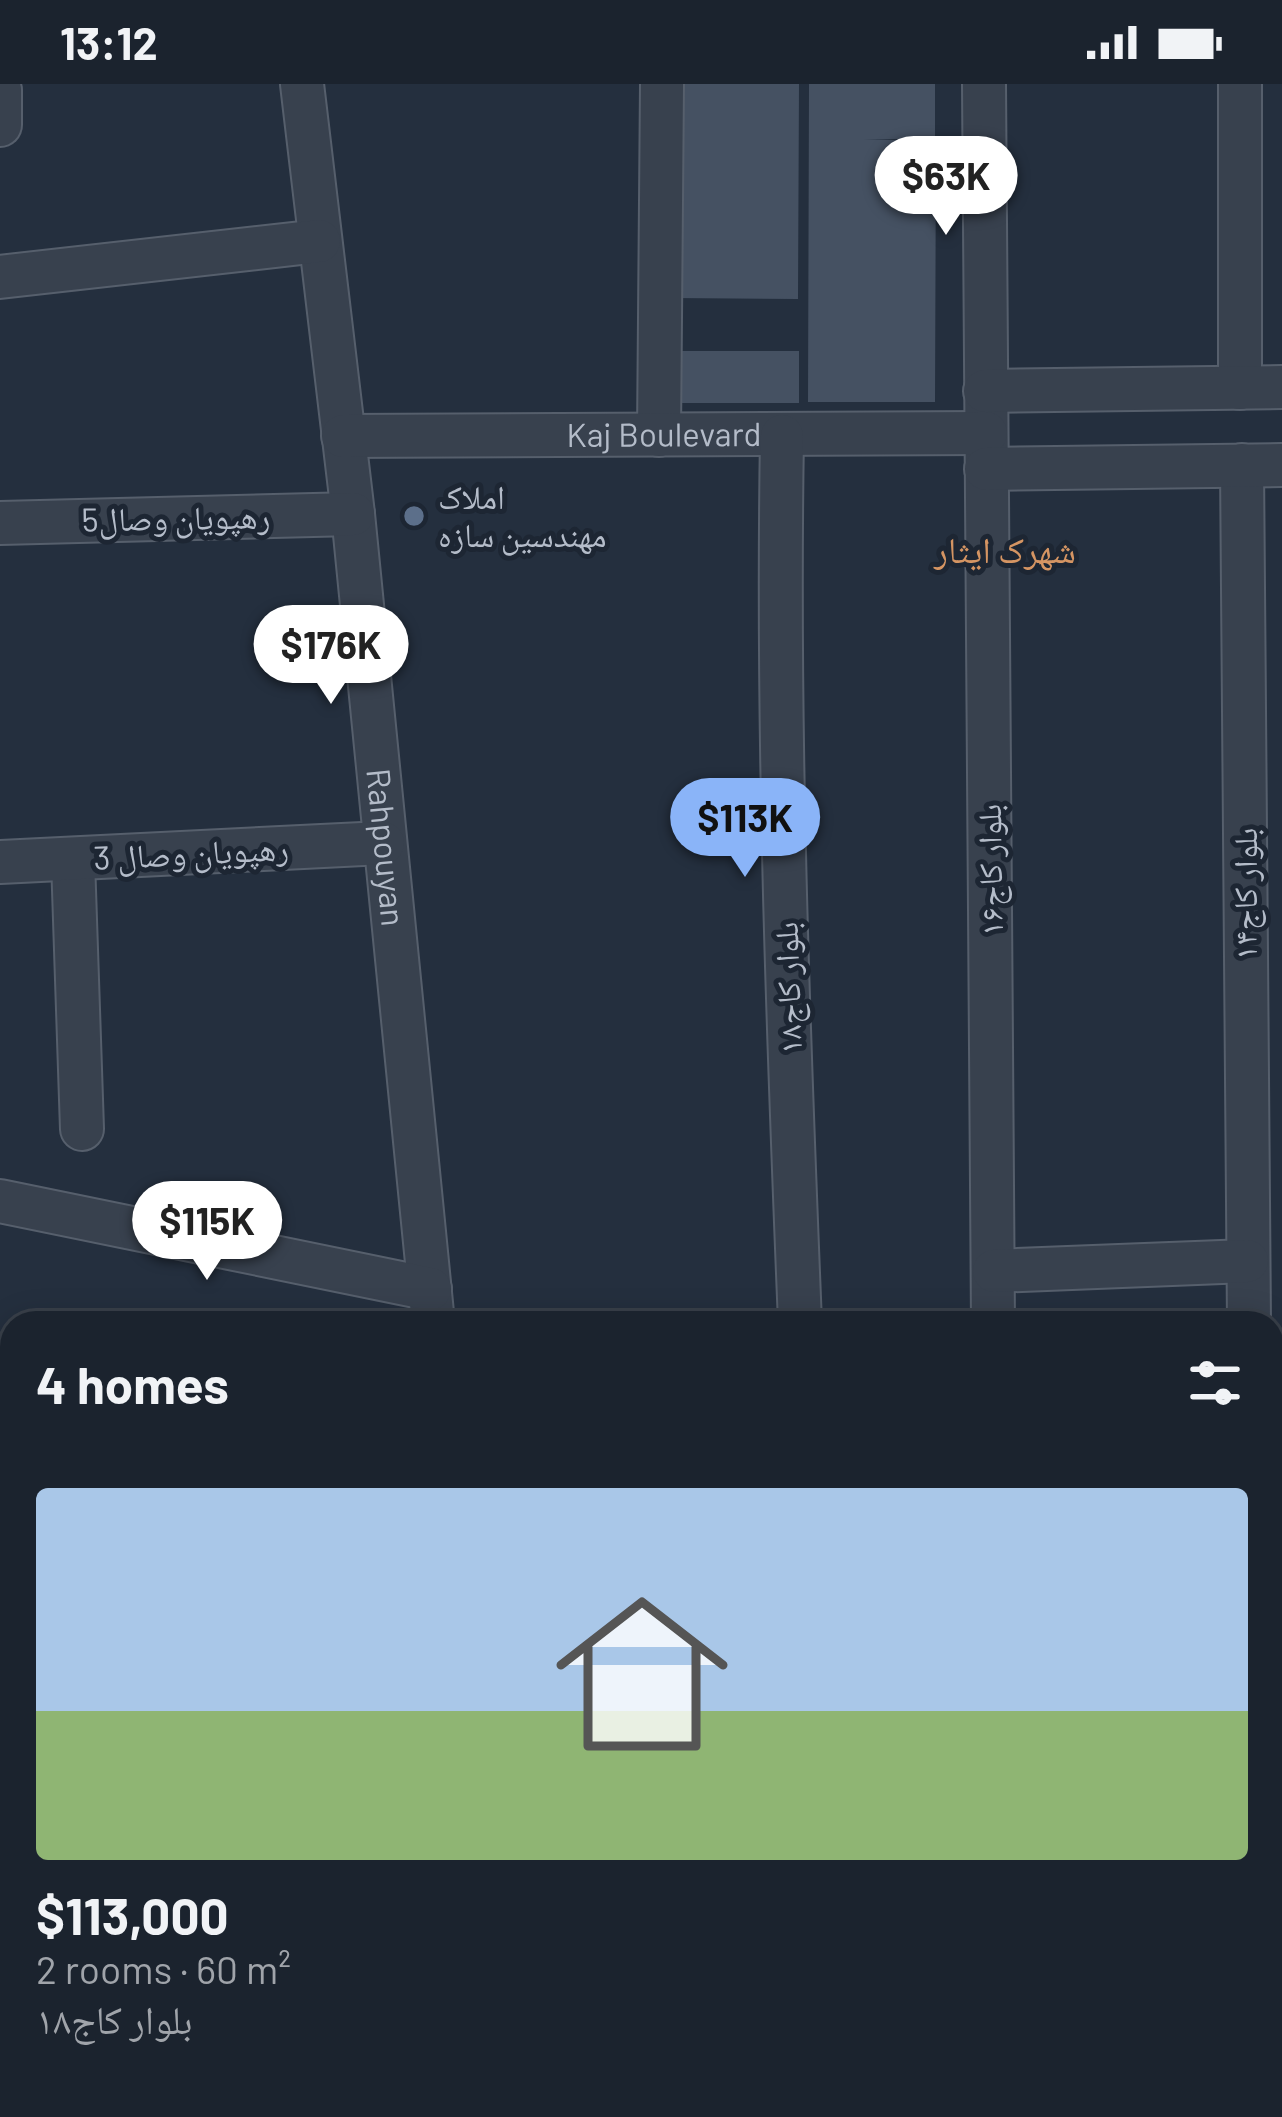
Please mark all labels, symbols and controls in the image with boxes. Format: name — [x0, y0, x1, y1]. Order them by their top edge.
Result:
text: 13:12 — [60, 15, 158, 69]
pin: $63K — [875, 136, 1017, 238]
text: $63K — [902, 151, 990, 198]
street label: Kaj Boulevard — [566, 413, 762, 454]
place label: املاک مهندسین سازه — [438, 476, 607, 556]
street label: رهپویان وصال5 — [81, 495, 271, 541]
marker: املاک مهندسین سازه — [401, 503, 427, 529]
district label: شهرک ایثار — [933, 527, 1076, 571]
pin: $176K — [247, 605, 415, 707]
text: $176K — [281, 620, 381, 667]
street label: Rahpouyan — [359, 767, 415, 928]
pin: $113K — [661, 778, 829, 880]
text: $113K — [697, 793, 793, 840]
street label: بلوار کاج۱۶ — [968, 803, 1012, 937]
street label: 3 رهپویان وصال — [92, 827, 290, 879]
street label: بلوار کاج۱۴ — [1224, 828, 1266, 960]
street label: بلوار کاج۱۸ — [765, 921, 811, 1055]
pin: $115K — [123, 1181, 291, 1283]
text: $115K — [159, 1196, 255, 1243]
icon: filters — [1182, 1350, 1248, 1416]
text: 4 homes — [36, 1353, 229, 1414]
icon: home — [534, 1566, 750, 1782]
text: $113,000 — [36, 1884, 229, 1945]
text: 2 rooms · 60 m² — [36, 1945, 291, 1992]
text: بلوار کاج۱۸ — [36, 1995, 193, 2042]

